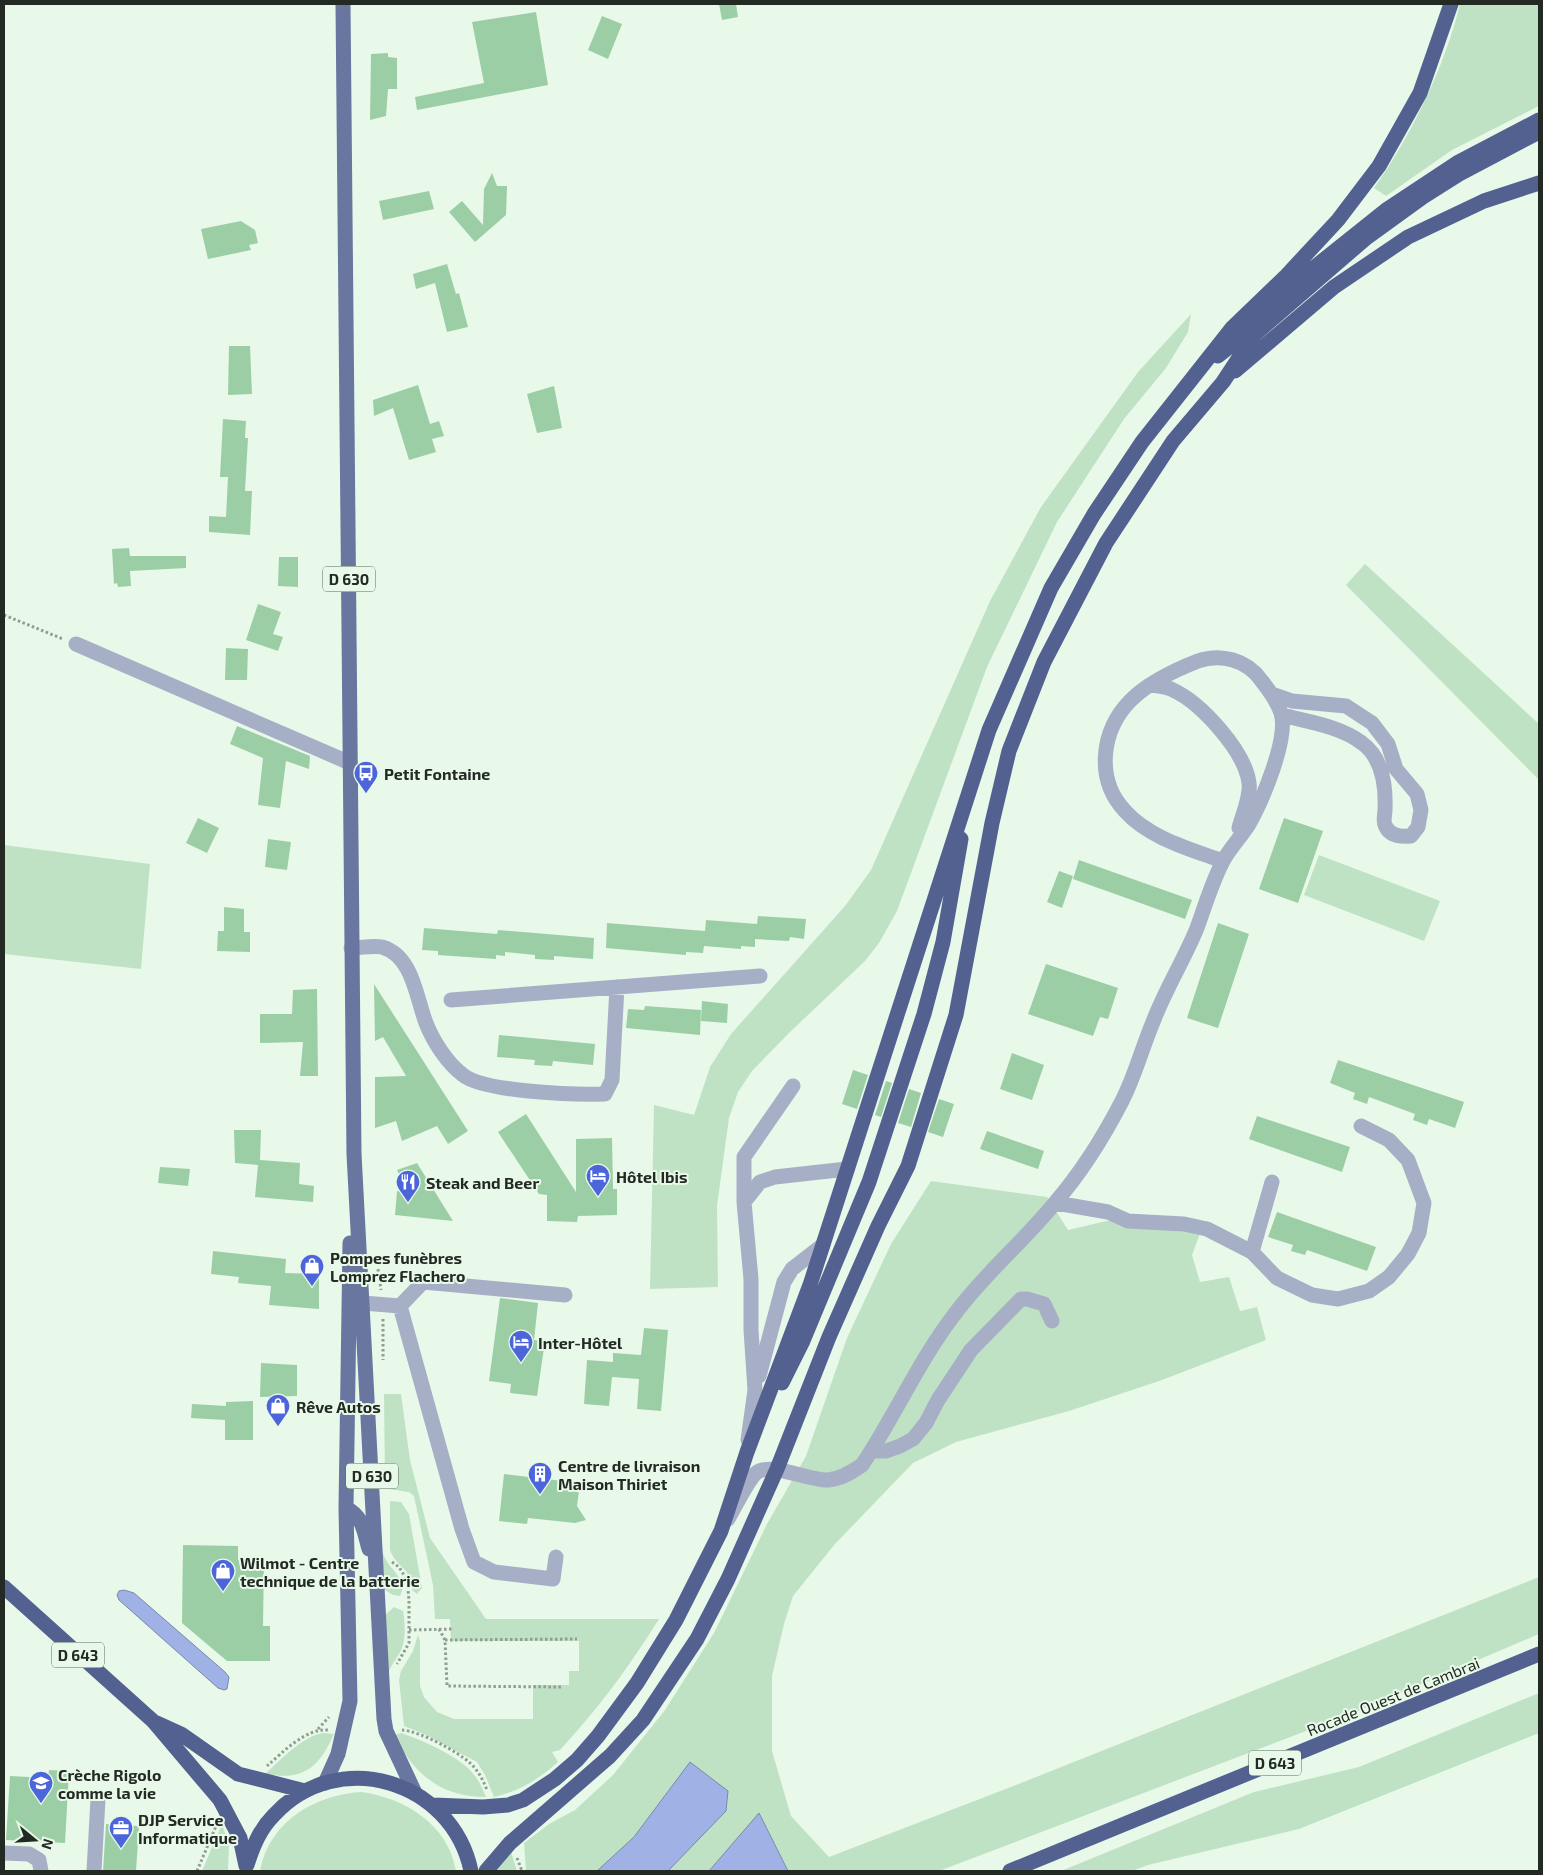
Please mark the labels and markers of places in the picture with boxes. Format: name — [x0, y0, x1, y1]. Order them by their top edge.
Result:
bus stop icon: Petit Fontaine — [353, 760, 379, 794]
place label: Petit Fontaine — [384, 764, 490, 783]
hotel icon: Hôtel Ibis — [585, 1163, 611, 1197]
place label: Hôtel Ibis — [616, 1167, 687, 1186]
restaurant icon: Steak and Beer — [395, 1169, 421, 1203]
place label: Steak and Beer — [426, 1173, 539, 1192]
place label: Pompes funèbres Lomprez Flachero — [330, 1248, 466, 1285]
shop icon: Pompes funèbres Lomprez Flachero — [299, 1253, 325, 1287]
hotel icon: Inter-Hôtel — [508, 1329, 534, 1363]
place label: Inter-Hôtel — [538, 1333, 623, 1352]
shop icon: Rêve Autos — [265, 1393, 291, 1427]
place label: Rêve Autos — [296, 1397, 381, 1416]
place label: Centre de livraison Maison Thiriet — [558, 1456, 700, 1493]
building icon: Centre de livraison Maison Thiriet — [527, 1461, 553, 1495]
place label: Wilmot - Centre technique de la batterie — [240, 1553, 420, 1590]
shop icon: Wilmot - Centre technique de la batterie — [210, 1558, 236, 1592]
place label: Crèche Rigolo comme la vie — [58, 1765, 161, 1802]
school or university icon: Crèche Rigolo comme la vie — [28, 1770, 54, 1804]
place label: DJP Service Informatique — [138, 1810, 237, 1847]
office icon: DJP Service Informatique — [108, 1815, 134, 1849]

